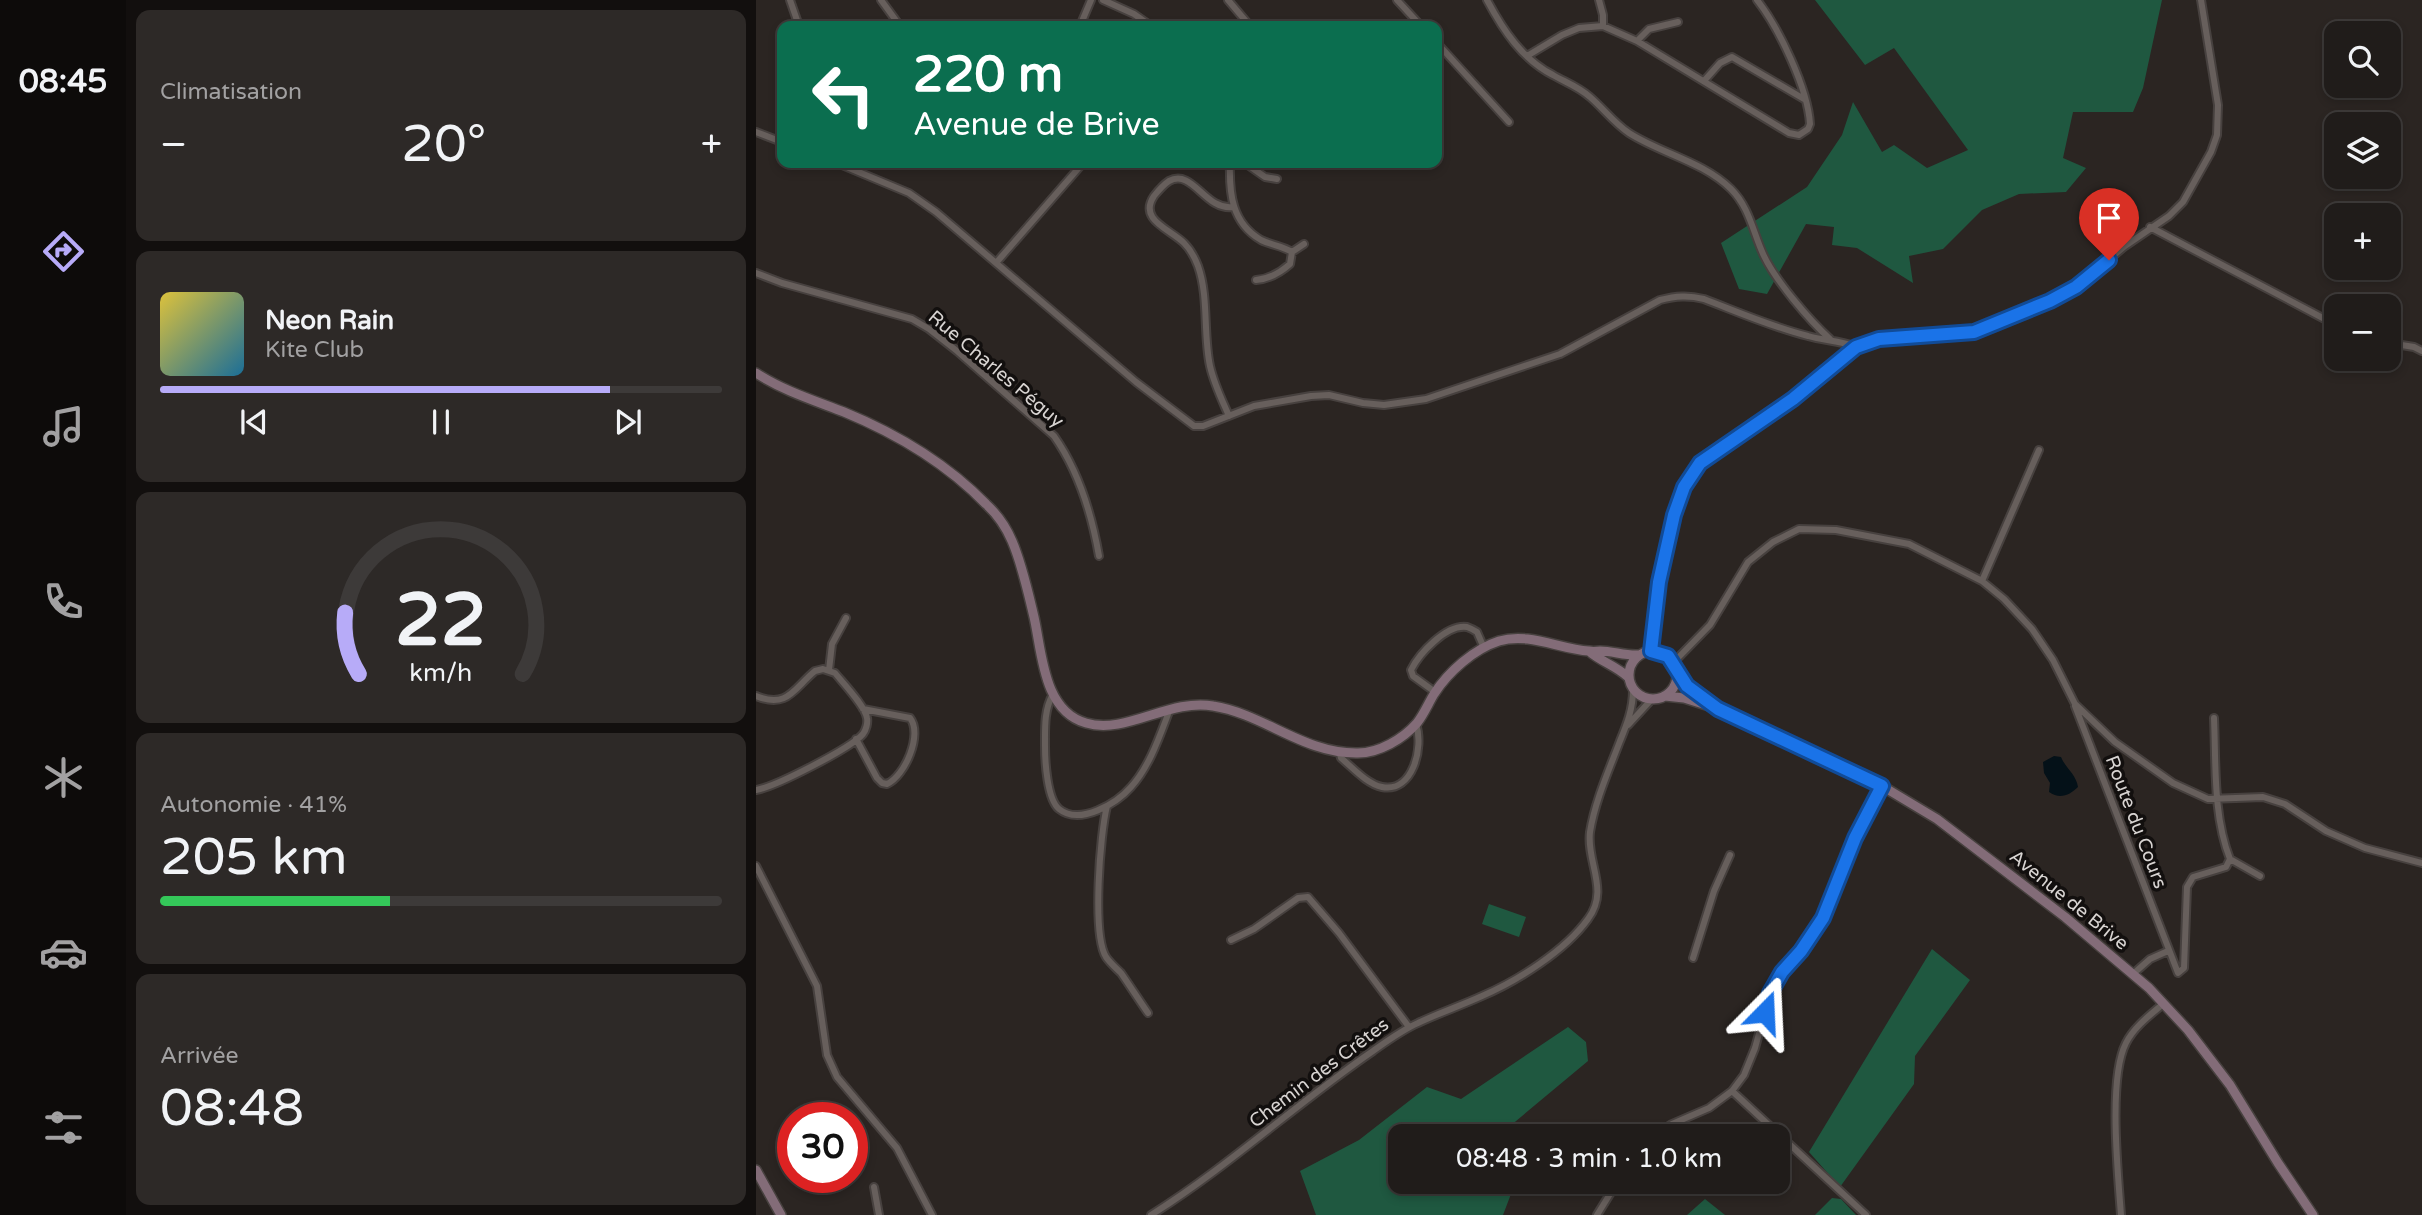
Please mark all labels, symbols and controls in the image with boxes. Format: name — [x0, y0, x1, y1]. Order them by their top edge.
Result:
map controls — [2324, 21, 2401, 371]
button: search — [2324, 21, 2401, 98]
text: 220 m — [913, 46, 1063, 105]
icon: left — [798, 49, 889, 140]
text: 08:45 — [19, 63, 107, 101]
text: Climatisation — [160, 78, 302, 106]
text: Avenue de Brive — [913, 106, 1160, 144]
button: layers — [2324, 112, 2401, 189]
text: 20° — [401, 113, 486, 176]
text: − — [160, 122, 187, 168]
text: + — [701, 122, 722, 168]
pin — [2079, 188, 2139, 260]
icon: arrive — [2090, 199, 2128, 237]
button: + — [2324, 203, 2401, 280]
icon: directions — [39, 227, 88, 276]
button: − — [2324, 294, 2401, 371]
text: Neon Rain — [265, 305, 394, 336]
street label: Rue Charles Péguy — [924, 306, 1068, 432]
text: Kite Club — [265, 336, 364, 364]
icon: music — [39, 402, 88, 451]
icon: previous — [235, 403, 273, 441]
icon: pause — [422, 403, 460, 441]
icon: next — [609, 403, 647, 441]
icon: phone — [39, 577, 88, 626]
text: 22 — [395, 577, 487, 665]
text: km/h — [410, 657, 472, 687]
icon: climate — [39, 753, 88, 802]
street label: Route du Cours — [2101, 753, 2171, 891]
text: Autonomie · 41% — [160, 791, 347, 819]
text: 205 km — [160, 826, 348, 889]
street label: Avenue de Brive — [2005, 845, 2133, 955]
icon: car — [39, 928, 88, 977]
position arrow — [1728, 975, 1802, 1049]
street label: Chemin des Crêtes — [1245, 1013, 1393, 1133]
text: Arrivée — [160, 1042, 238, 1070]
text: 08:48 — [160, 1077, 304, 1140]
speed limit sign: 30 — [777, 1102, 868, 1193]
icon: filters — [39, 1103, 88, 1152]
text: 08:48 · 3 min · 1.0 km — [1456, 1143, 1722, 1174]

